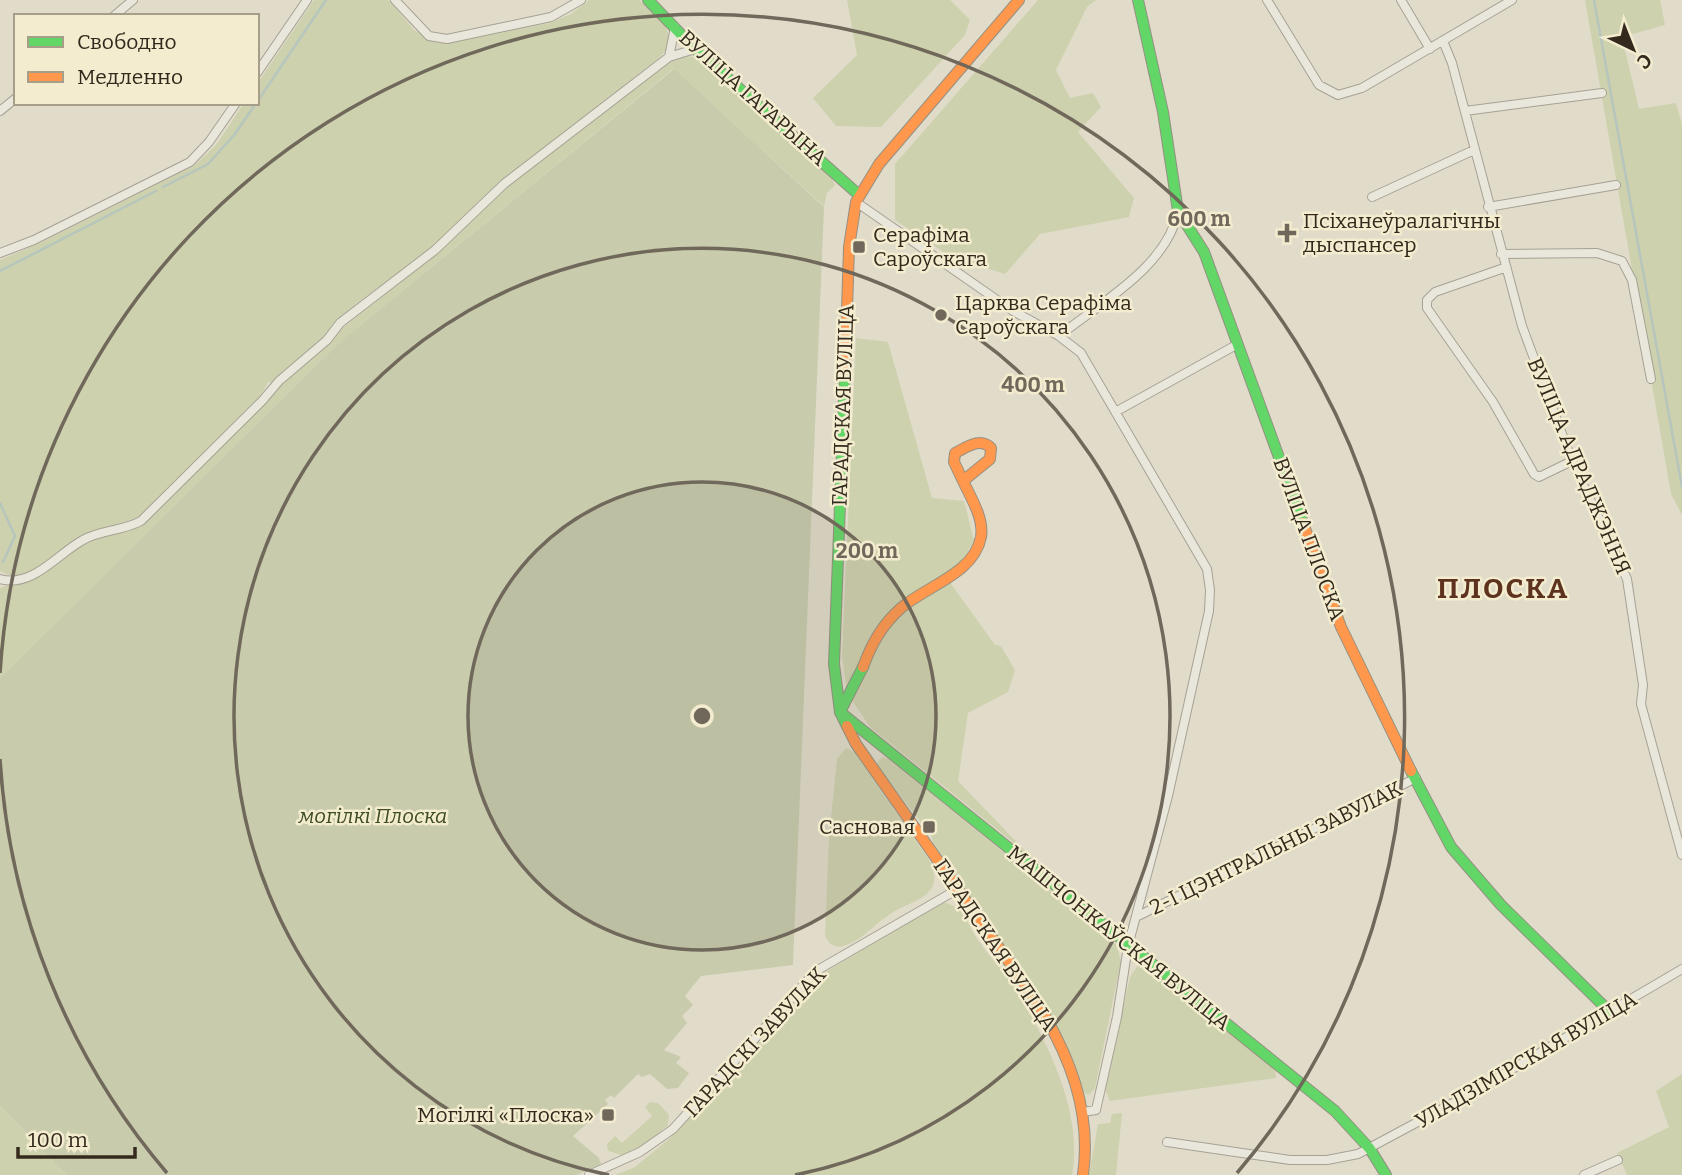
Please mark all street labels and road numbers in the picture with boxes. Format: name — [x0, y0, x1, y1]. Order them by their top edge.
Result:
street label: ВУЛІЦА ГАГАРЫНА — [674, 25, 832, 171]
street label: ГАРАДСКАЯ ВУЛІЦА — [826, 303, 860, 506]
street label: ВУЛІЦА АДРАДЖЭННЯ — [1522, 354, 1636, 578]
street label: ВУЛІЦА ПЛОСКА — [1267, 454, 1351, 624]
street label: 2-І ЦЭНТРАЛЬНЫ ЗАВУЛАК — [1146, 775, 1407, 921]
street label: МАШЧОНКАЎСКАЯ ВУЛІЦА — [1002, 840, 1236, 1036]
street label: ГАРАДСКАЯ ВУЛІЦА — [928, 854, 1062, 1036]
street label: ГАРАДСКІ ЗАВУЛАК — [679, 961, 832, 1123]
street label: УЛАДЗІМІРСКАЯ ВУЛІЦА — [1411, 986, 1641, 1134]

